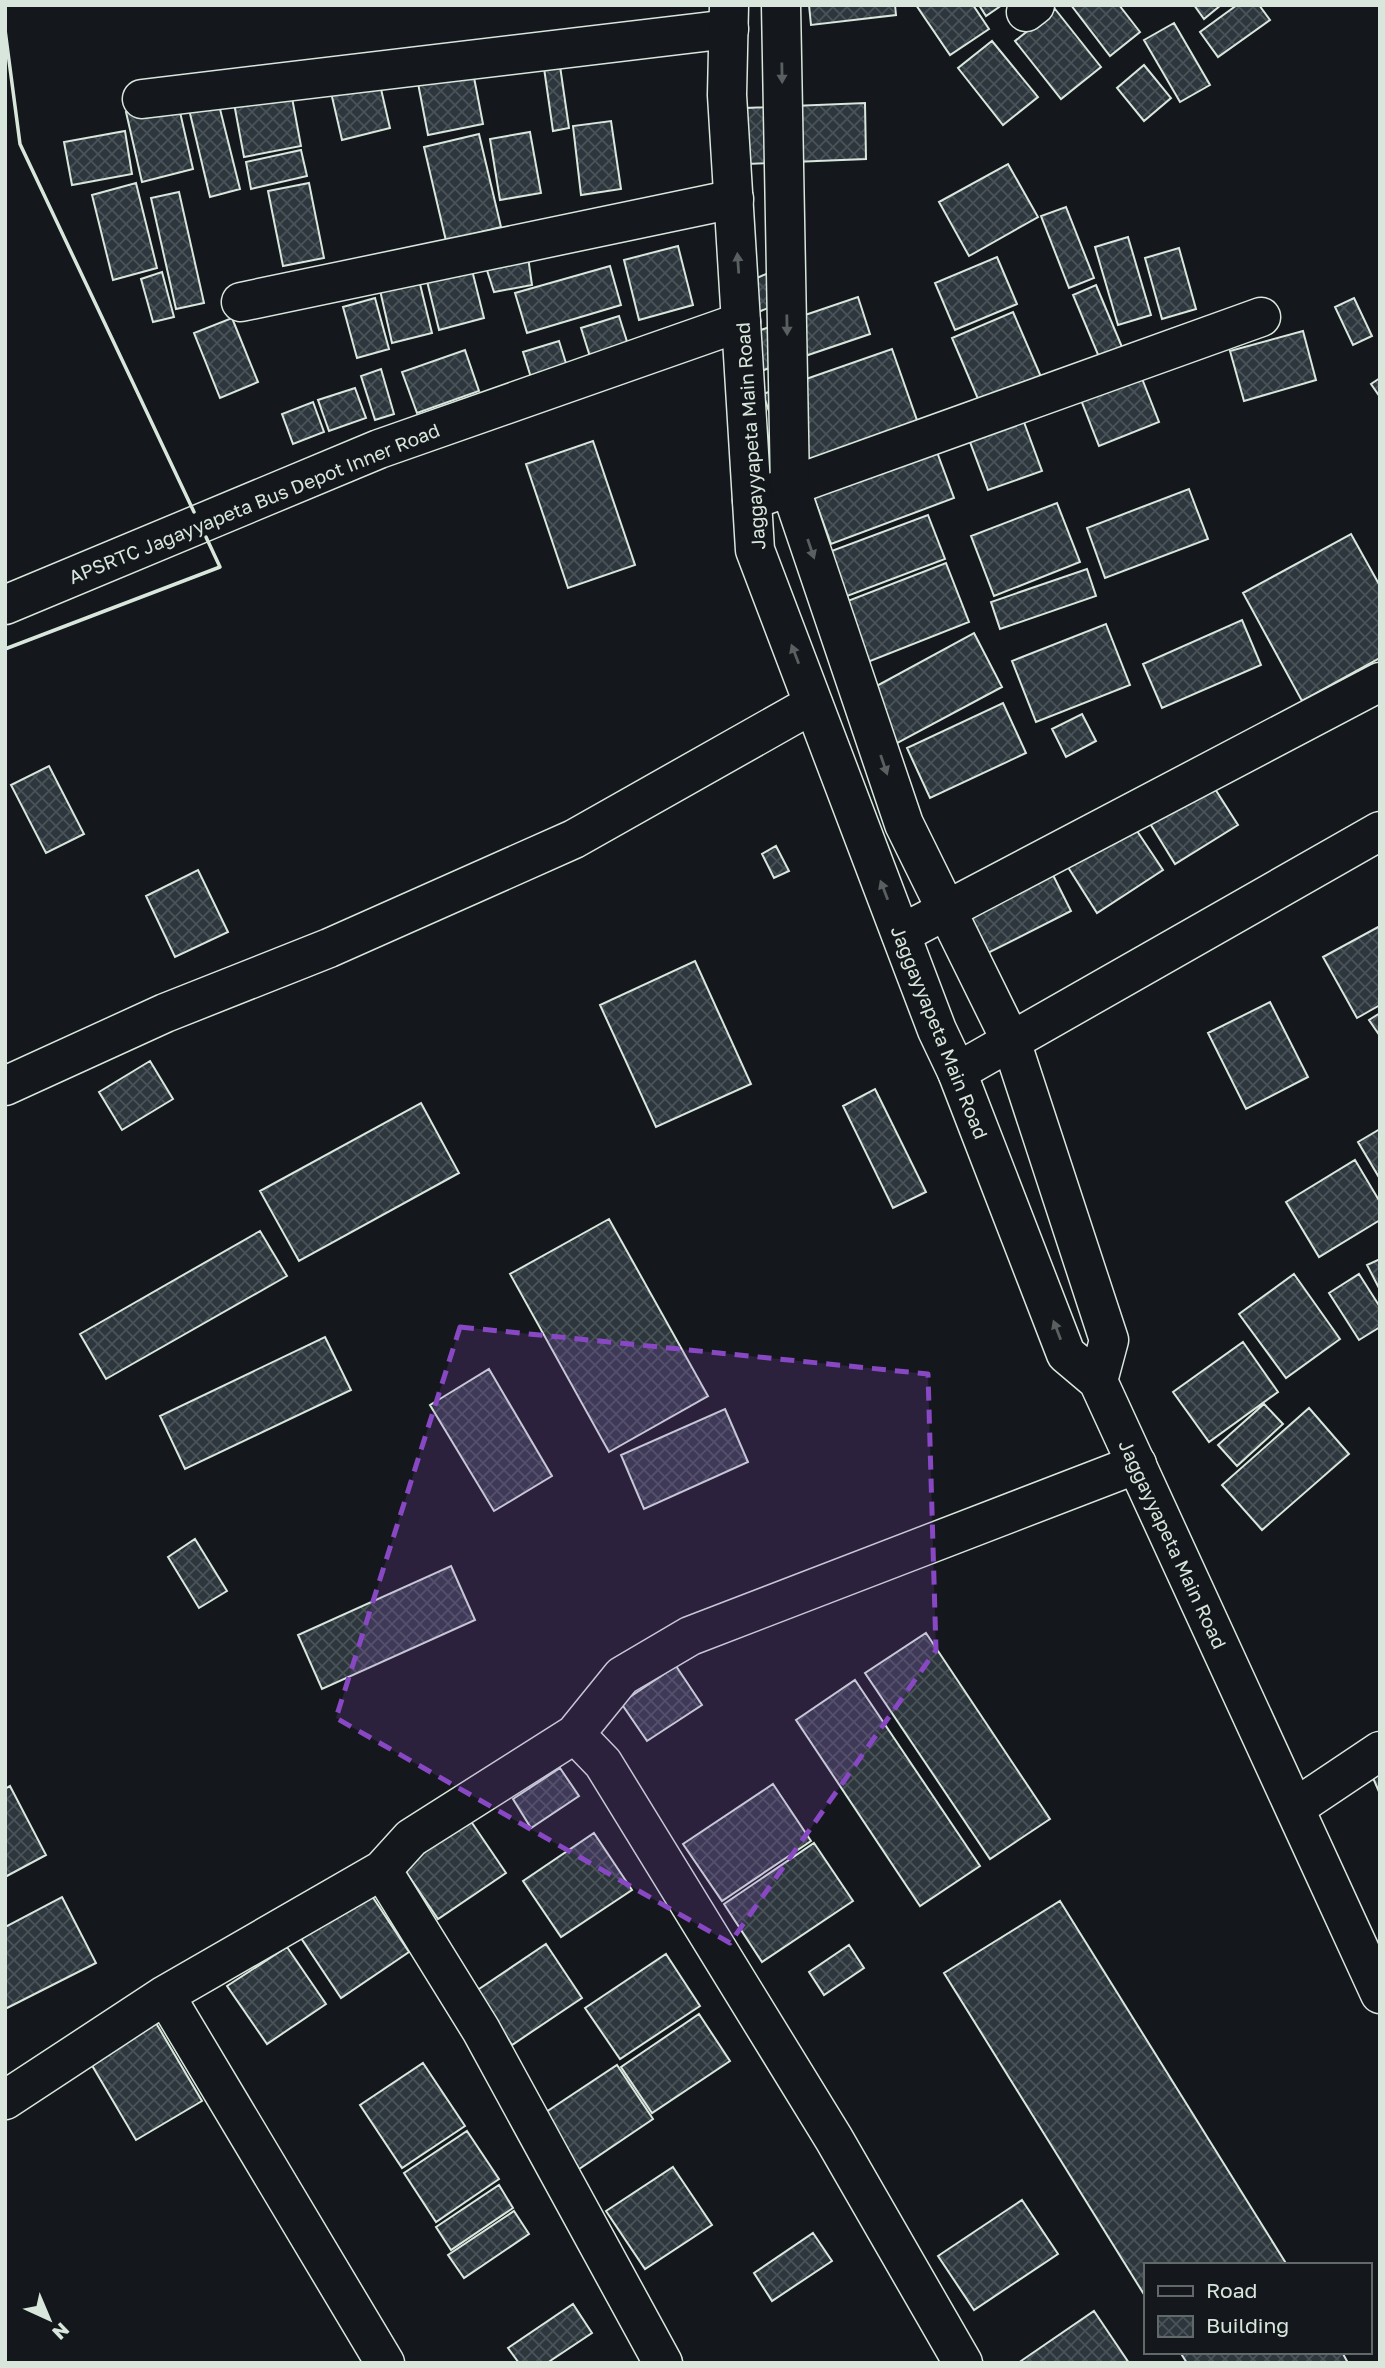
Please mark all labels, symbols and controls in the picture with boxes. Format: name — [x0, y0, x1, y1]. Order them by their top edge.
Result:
one-way arrow — [777, 63, 788, 85]
one-way arrow — [732, 252, 743, 274]
one-way arrow — [781, 315, 793, 337]
street label: Jaggayyapeta Main Road — [731, 321, 769, 551]
street label: APSRTC Jagayyapeta Bus Depot Inner Road — [65, 418, 443, 588]
one-way arrow — [806, 539, 817, 560]
one-way arrow — [789, 644, 800, 665]
one-way arrow — [879, 754, 890, 775]
one-way arrow — [878, 879, 889, 900]
street label: Jaggayyapeta Main Road — [887, 922, 993, 1142]
one-way arrow — [1051, 1319, 1062, 1340]
street label: Jaggayyapeta Main Road — [1114, 1436, 1232, 1652]
legend — [1144, 2263, 1371, 2354]
text: Road — [1206, 2277, 1257, 2303]
north arrow — [14, 2284, 84, 2354]
text: Building — [1206, 2312, 1289, 2338]
text: N — [48, 2318, 74, 2345]

